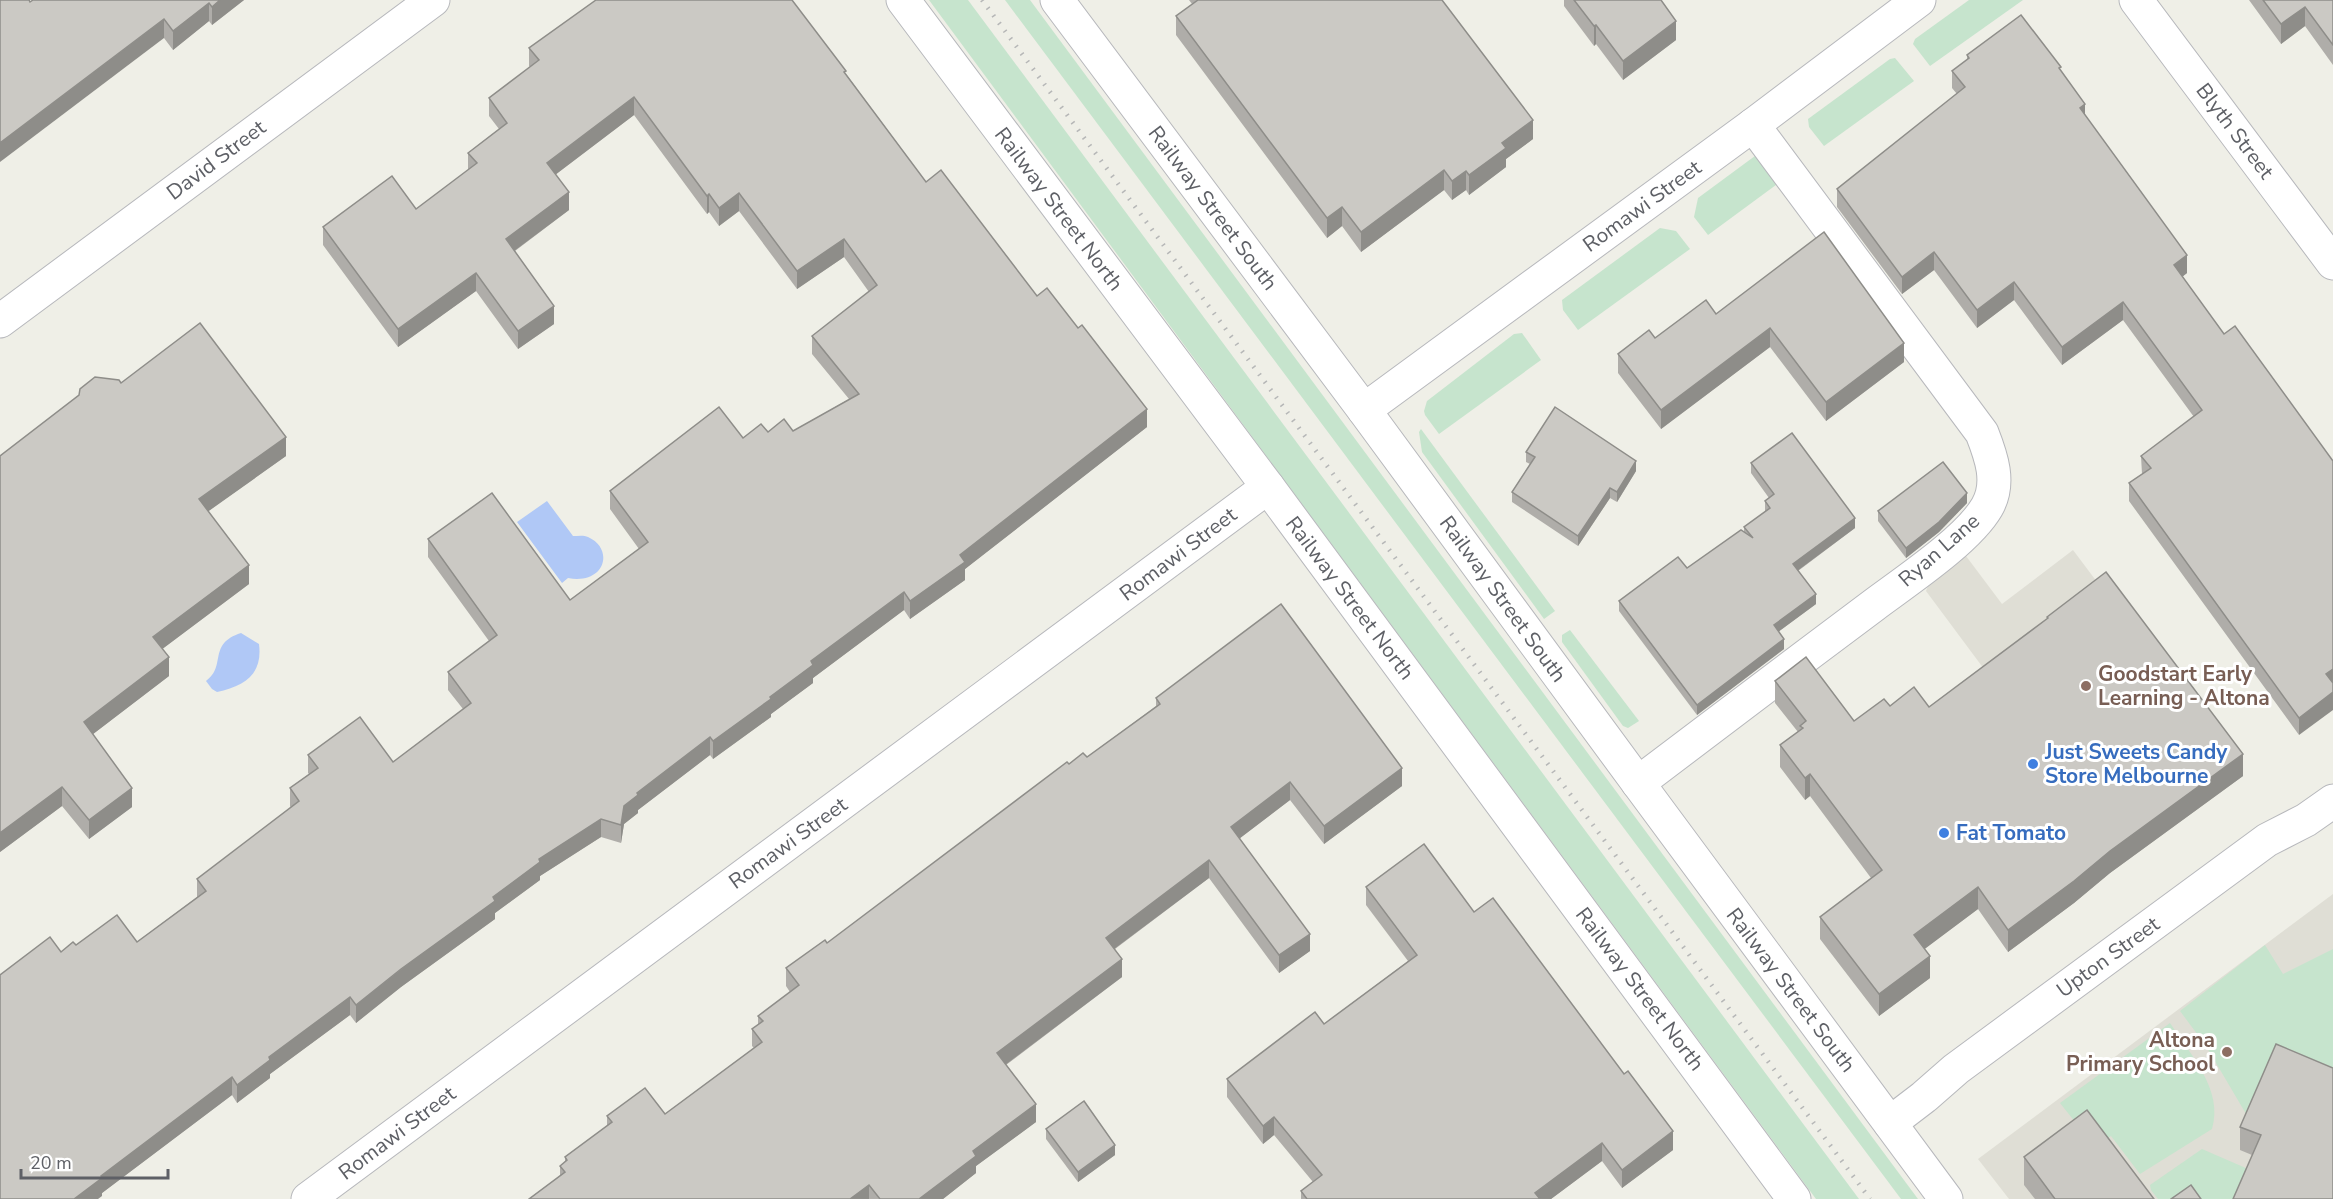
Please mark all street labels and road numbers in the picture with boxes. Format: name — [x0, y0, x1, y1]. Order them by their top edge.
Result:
street label: Blyth Street — [2190, 77, 2281, 185]
street label: David Street — [161, 113, 272, 206]
street label: Railway Street South — [1142, 120, 1284, 296]
street label: Railway Street North — [988, 122, 1130, 296]
street label: Romawi Street — [1577, 153, 1707, 258]
street label: Romawi Street — [1114, 500, 1243, 607]
street label: Ryan Lane — [1893, 507, 1985, 593]
street label: Railway Street South — [1433, 510, 1573, 688]
street label: Railway Street North — [1279, 511, 1421, 685]
street label: Romawi Street — [723, 790, 853, 895]
street label: Railway Street North — [1569, 902, 1711, 1076]
street label: Railway Street South — [1720, 902, 1862, 1078]
street label: Upton Street — [2051, 910, 2166, 1004]
street label: Romawi Street — [333, 1079, 462, 1186]

